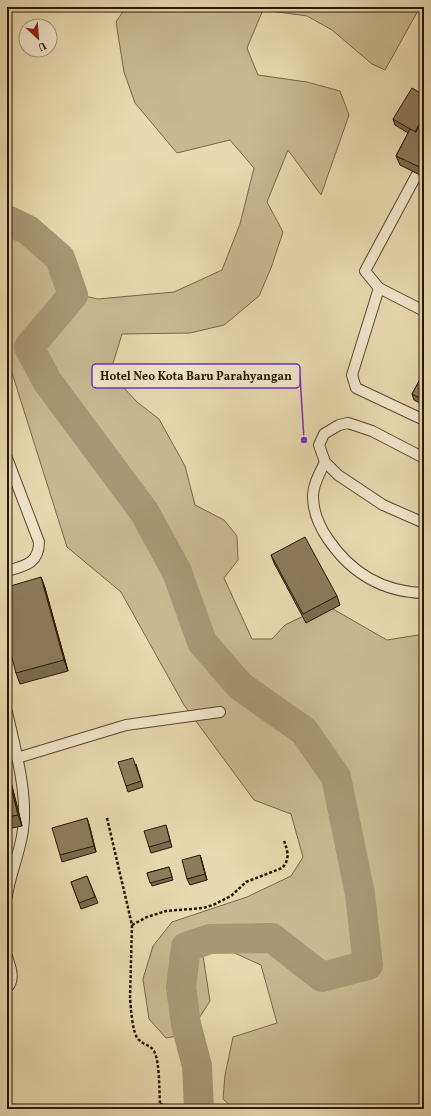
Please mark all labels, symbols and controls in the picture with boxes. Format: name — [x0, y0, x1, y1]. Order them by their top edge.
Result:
north arrow — [18, 18, 58, 58]
text: U — [35, 37, 48, 54]
callout: Hotel Neo Kota Baru Parahyangan — [92, 364, 300, 388]
text: Hotel Neo Kota Baru Parahyangan — [100, 369, 292, 385]

